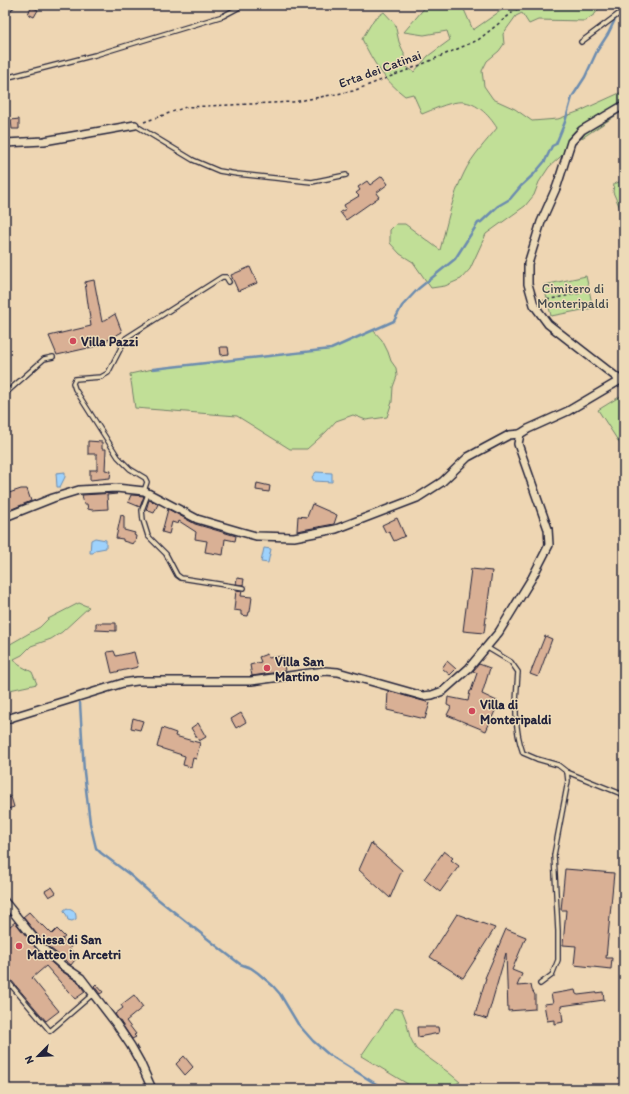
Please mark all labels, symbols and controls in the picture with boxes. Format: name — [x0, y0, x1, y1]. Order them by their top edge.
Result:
street label: Erta dei Catinai — [337, 47, 423, 91]
park label: Cimitero di Monteripaldi — [537, 281, 609, 311]
place label: Villa Pazzi — [81, 334, 138, 349]
marker: Villa Pazzi — [68, 336, 78, 346]
place label: Villa San Martino — [275, 654, 325, 684]
marker: Villa San Martino — [262, 663, 272, 673]
place label: Villa di Monteripaldi — [480, 697, 551, 728]
marker: Villa di Monteripaldi — [467, 706, 477, 716]
place label: Chiesa di San Matteo in Arcetri — [27, 932, 121, 962]
marker: Chiesa di San Matteo in Arcetri — [14, 941, 24, 951]
north arrow — [18, 1036, 58, 1076]
text: N — [22, 1054, 37, 1066]

